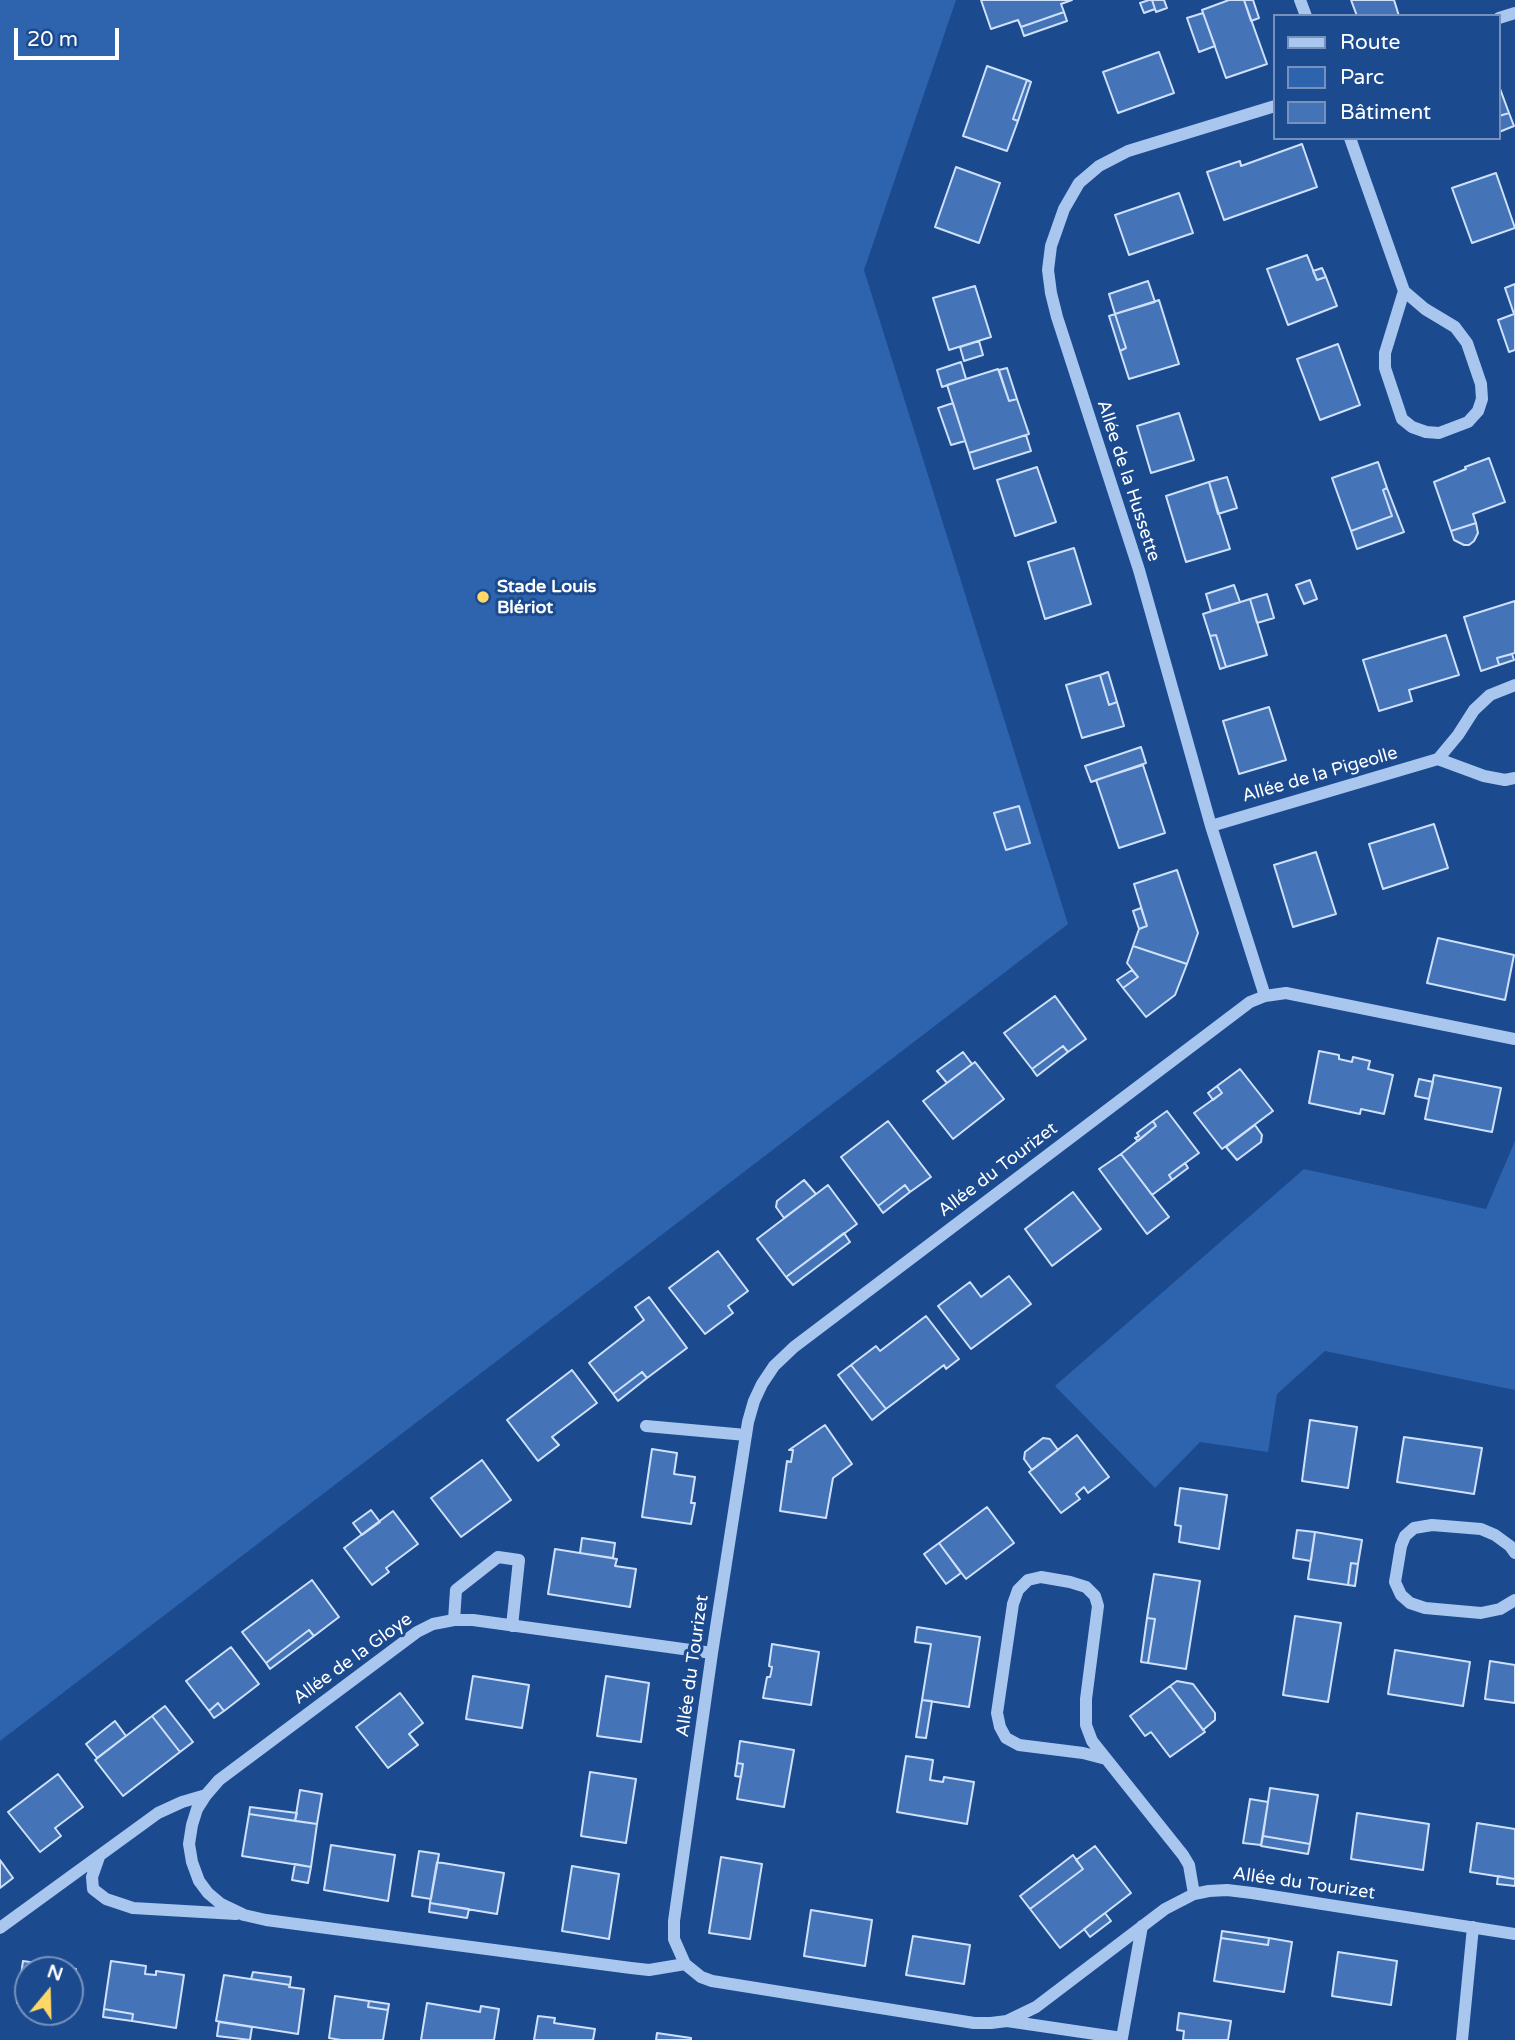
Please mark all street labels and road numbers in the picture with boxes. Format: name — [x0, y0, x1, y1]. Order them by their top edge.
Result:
street label: Allée de la Hussette — [1092, 398, 1164, 564]
street label: Allée de la Pigeolle — [1240, 742, 1400, 808]
street label: Allée du Tourizet — [934, 1118, 1062, 1222]
street label: Allée du Tourizet — [672, 1593, 714, 1739]
street label: Allée de la Gloye — [289, 1609, 417, 1709]
street label: Allée du Tourizet — [1231, 1863, 1377, 1905]

